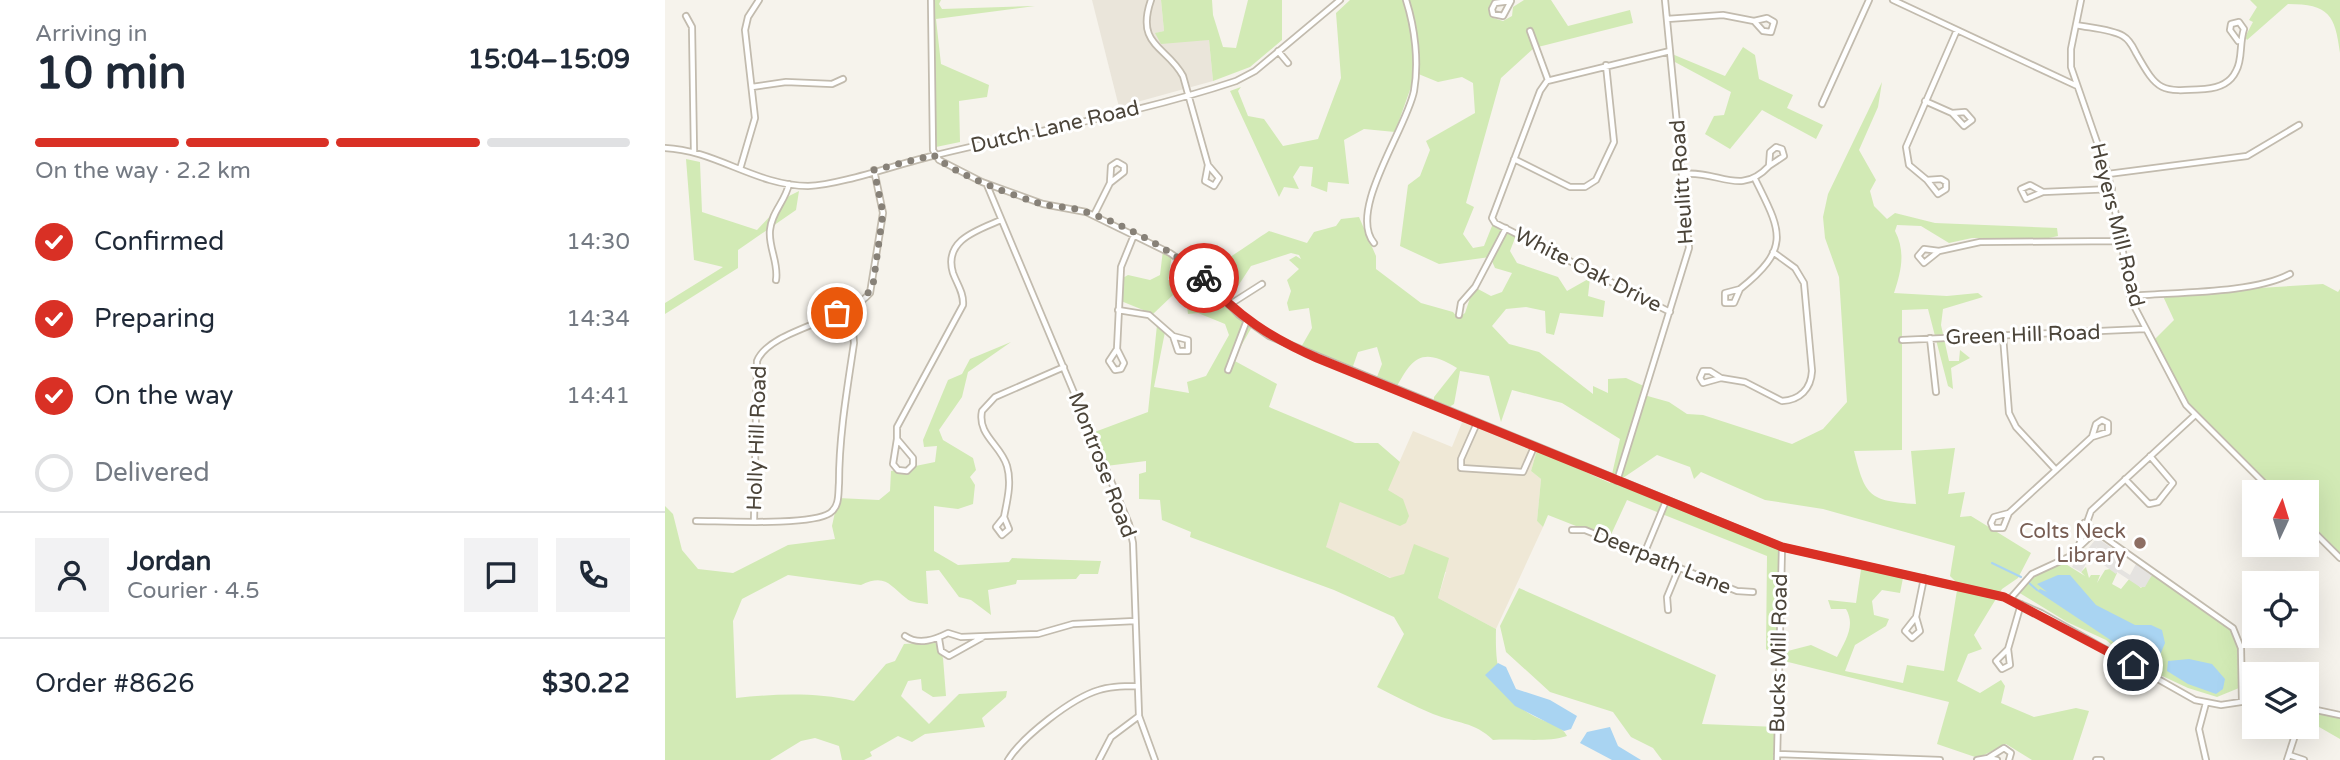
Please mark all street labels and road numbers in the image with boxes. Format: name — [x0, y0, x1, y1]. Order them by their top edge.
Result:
street label: Dutch Lane Road — [968, 95, 1142, 159]
street label: Heulitt Road — [1665, 119, 1699, 245]
street label: Heyers Mill Road — [2085, 141, 2149, 309]
street label: White Oak Drive — [1510, 222, 1666, 318]
street label: Green Hill Road — [1945, 320, 2101, 350]
street label: Holly Hill Road — [742, 365, 772, 511]
street label: Montrose Road — [1063, 389, 1141, 541]
street label: Deerpath Lane — [1589, 522, 1735, 600]
street label: Bucks Mill Road — [1765, 573, 1793, 733]

